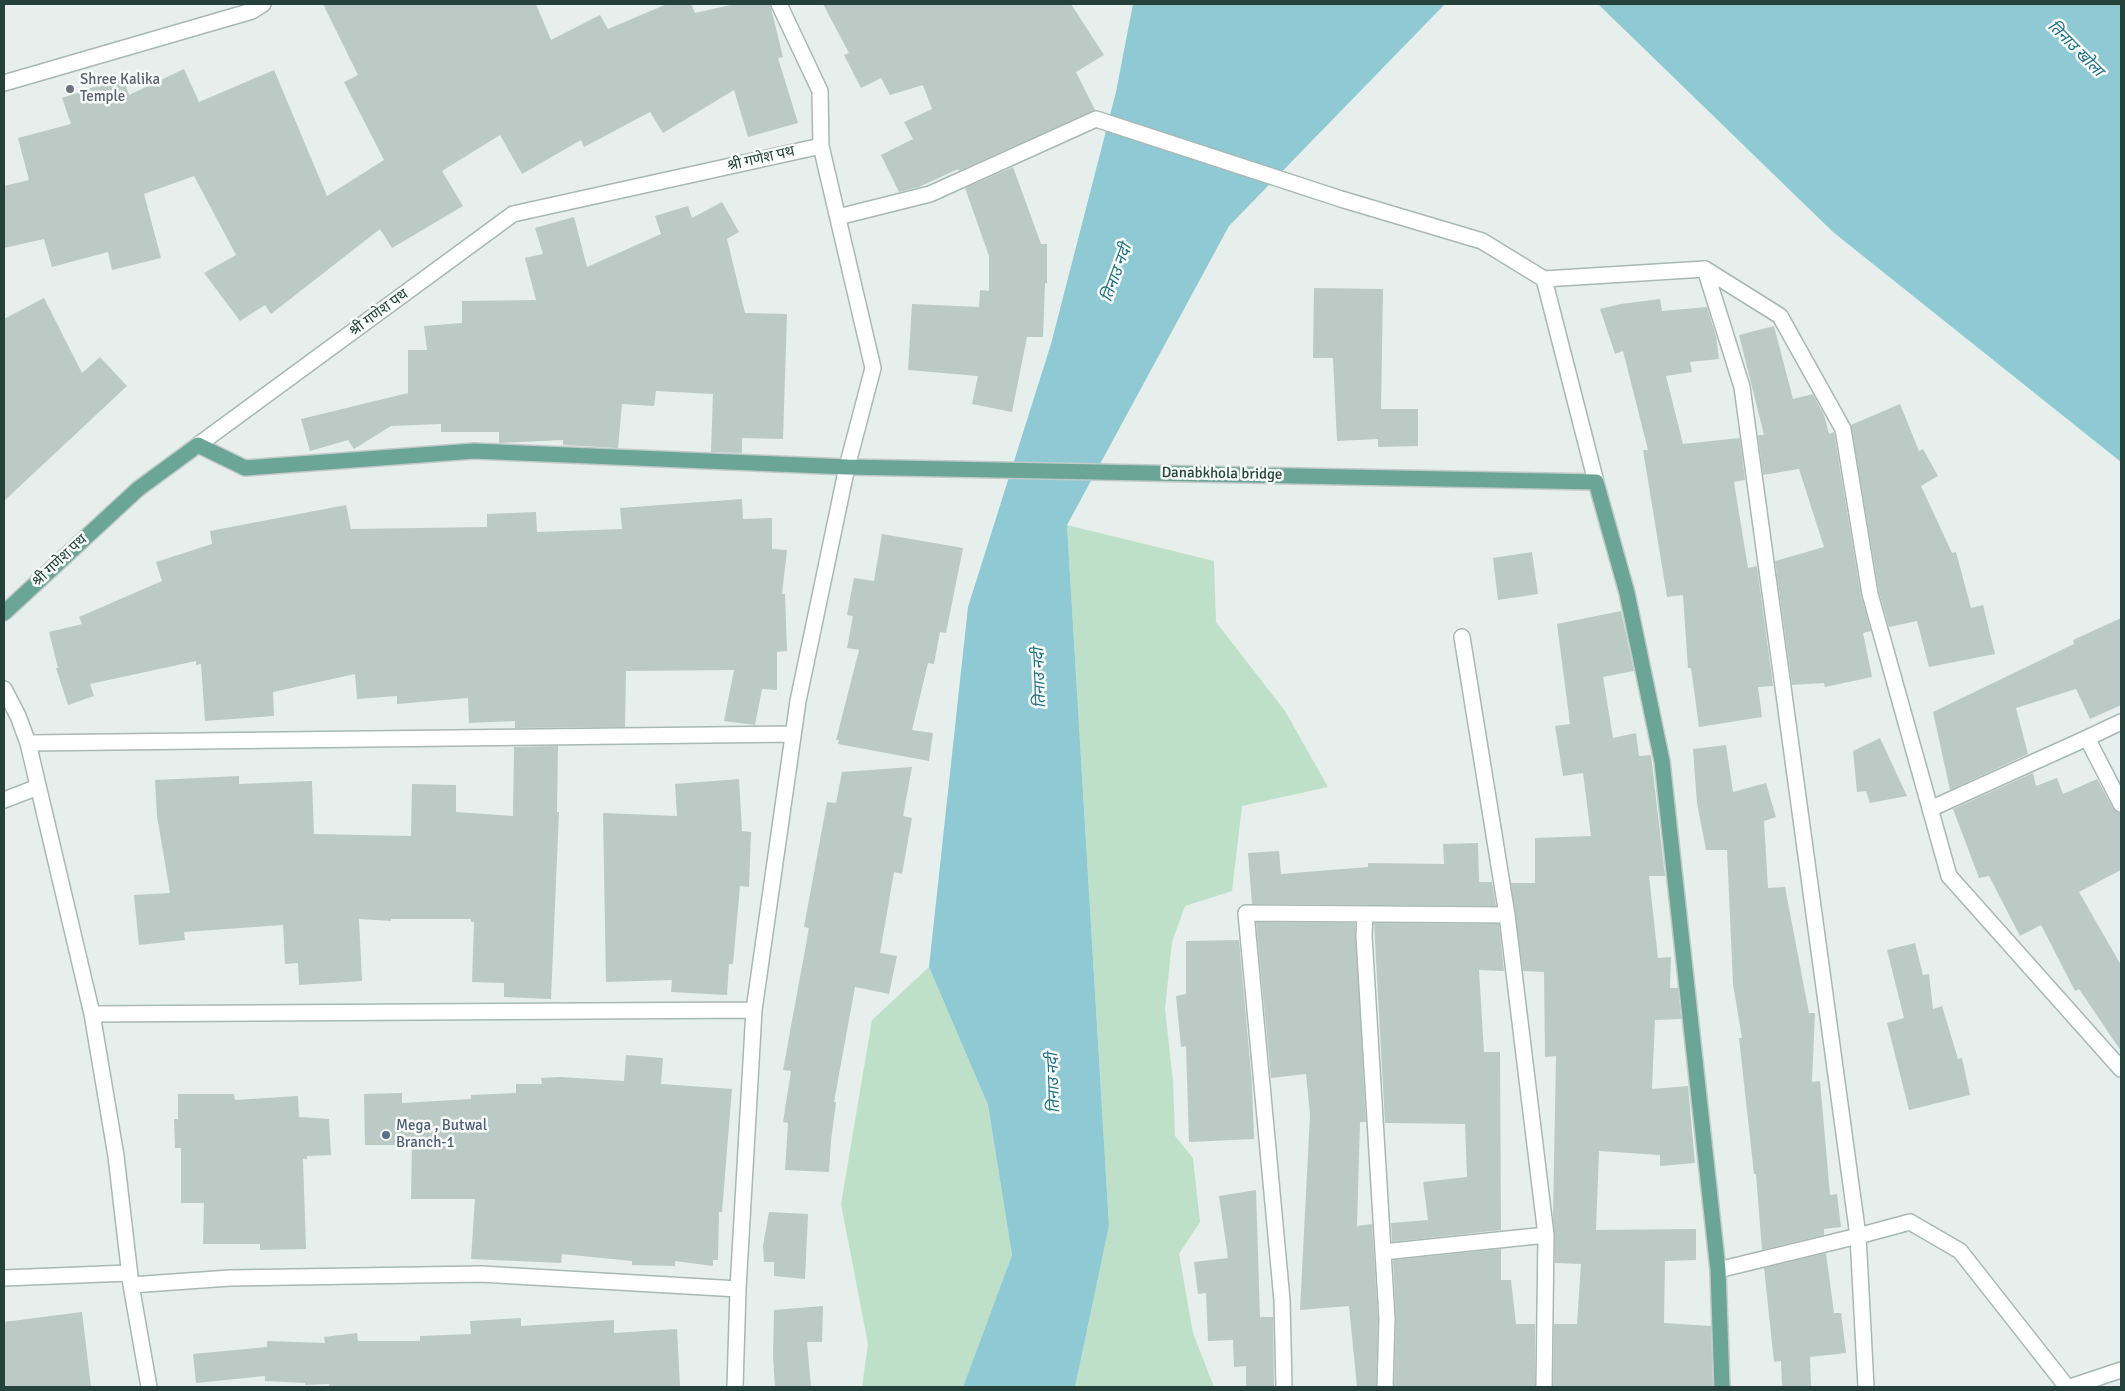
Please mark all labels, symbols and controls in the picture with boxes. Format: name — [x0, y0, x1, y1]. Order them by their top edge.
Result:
water label: तिनाउ खोला — [2043, 17, 2107, 81]
place label: Shree Kalika Temple — [80, 71, 160, 106]
marker: Shree Kalika Temple — [64, 83, 76, 95]
street label: श्री गणेश पथ — [726, 143, 796, 175]
water label: तिनाउ नदी — [1098, 241, 1136, 305]
street label: श्री गणेश पथ — [346, 286, 412, 340]
street label: Danabkhola bridge — [1161, 464, 1283, 484]
street label: श्री गणेश पथ — [29, 531, 91, 591]
water label: तिनाउ नदी — [1029, 648, 1051, 708]
water label: तिनाउ नदी — [1043, 1053, 1065, 1113]
place label: Mega , Butwal Branch-1 — [396, 1117, 487, 1152]
marker: Mega , Butwal Branch-1 — [380, 1129, 392, 1141]

